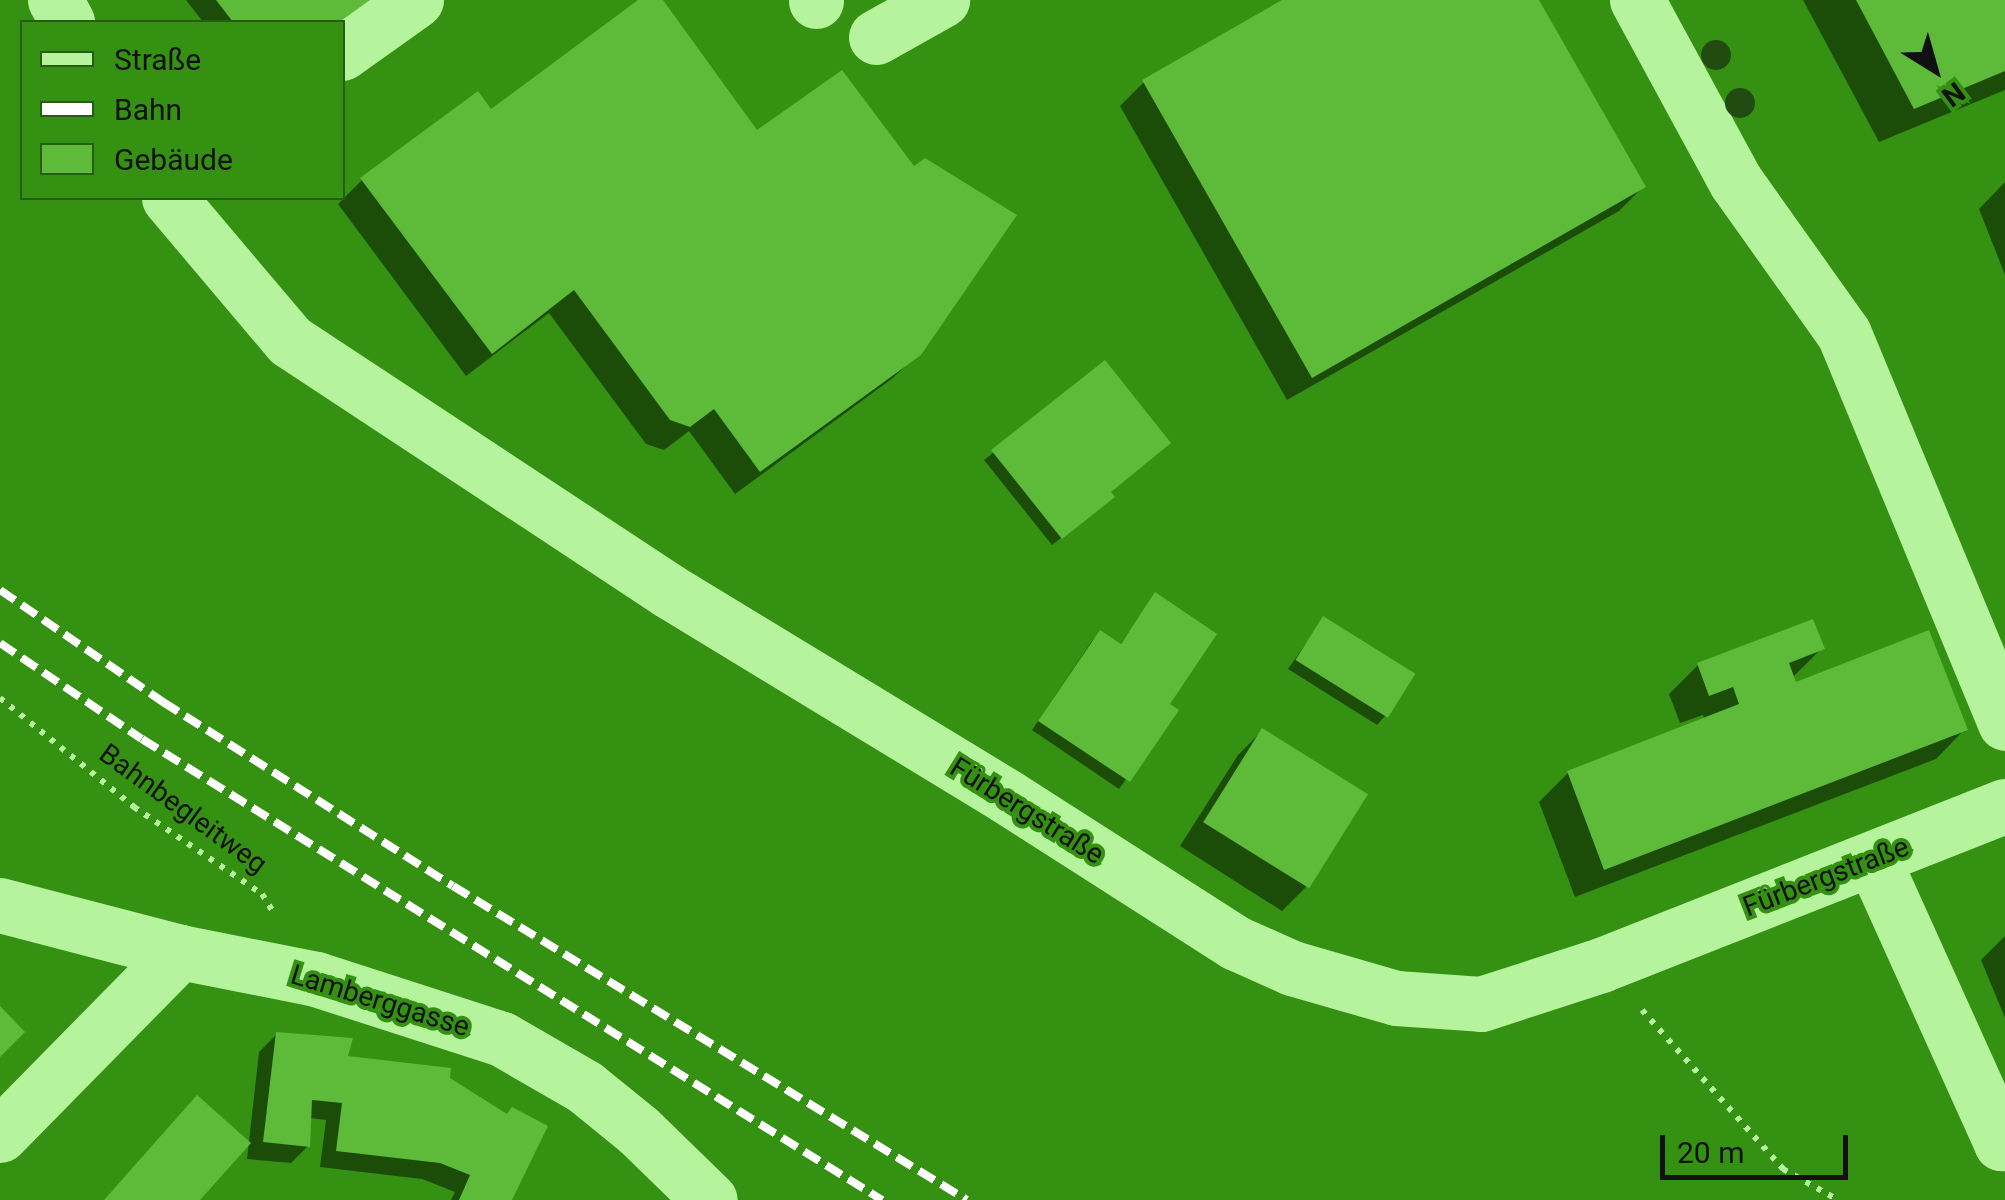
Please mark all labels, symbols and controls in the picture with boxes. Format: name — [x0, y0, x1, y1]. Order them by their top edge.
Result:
legend — [20, 20, 345, 200]
north arrow — [1885, 20, 1985, 120]
text: Straße — [114, 42, 201, 77]
text: N — [1936, 75, 1971, 113]
text: Bahn — [114, 92, 182, 127]
text: Gebäude — [114, 142, 233, 177]
street label: Bahnbegleitweg — [93, 737, 273, 881]
street label: Fürbergstraße — [944, 750, 1110, 872]
street label: Fürbergstraße — [1738, 830, 1914, 924]
street label: Lamberggasse — [287, 958, 473, 1044]
scale bar — [1665, 1115, 1852, 1177]
text: 20 m — [1677, 1135, 1744, 1170]

